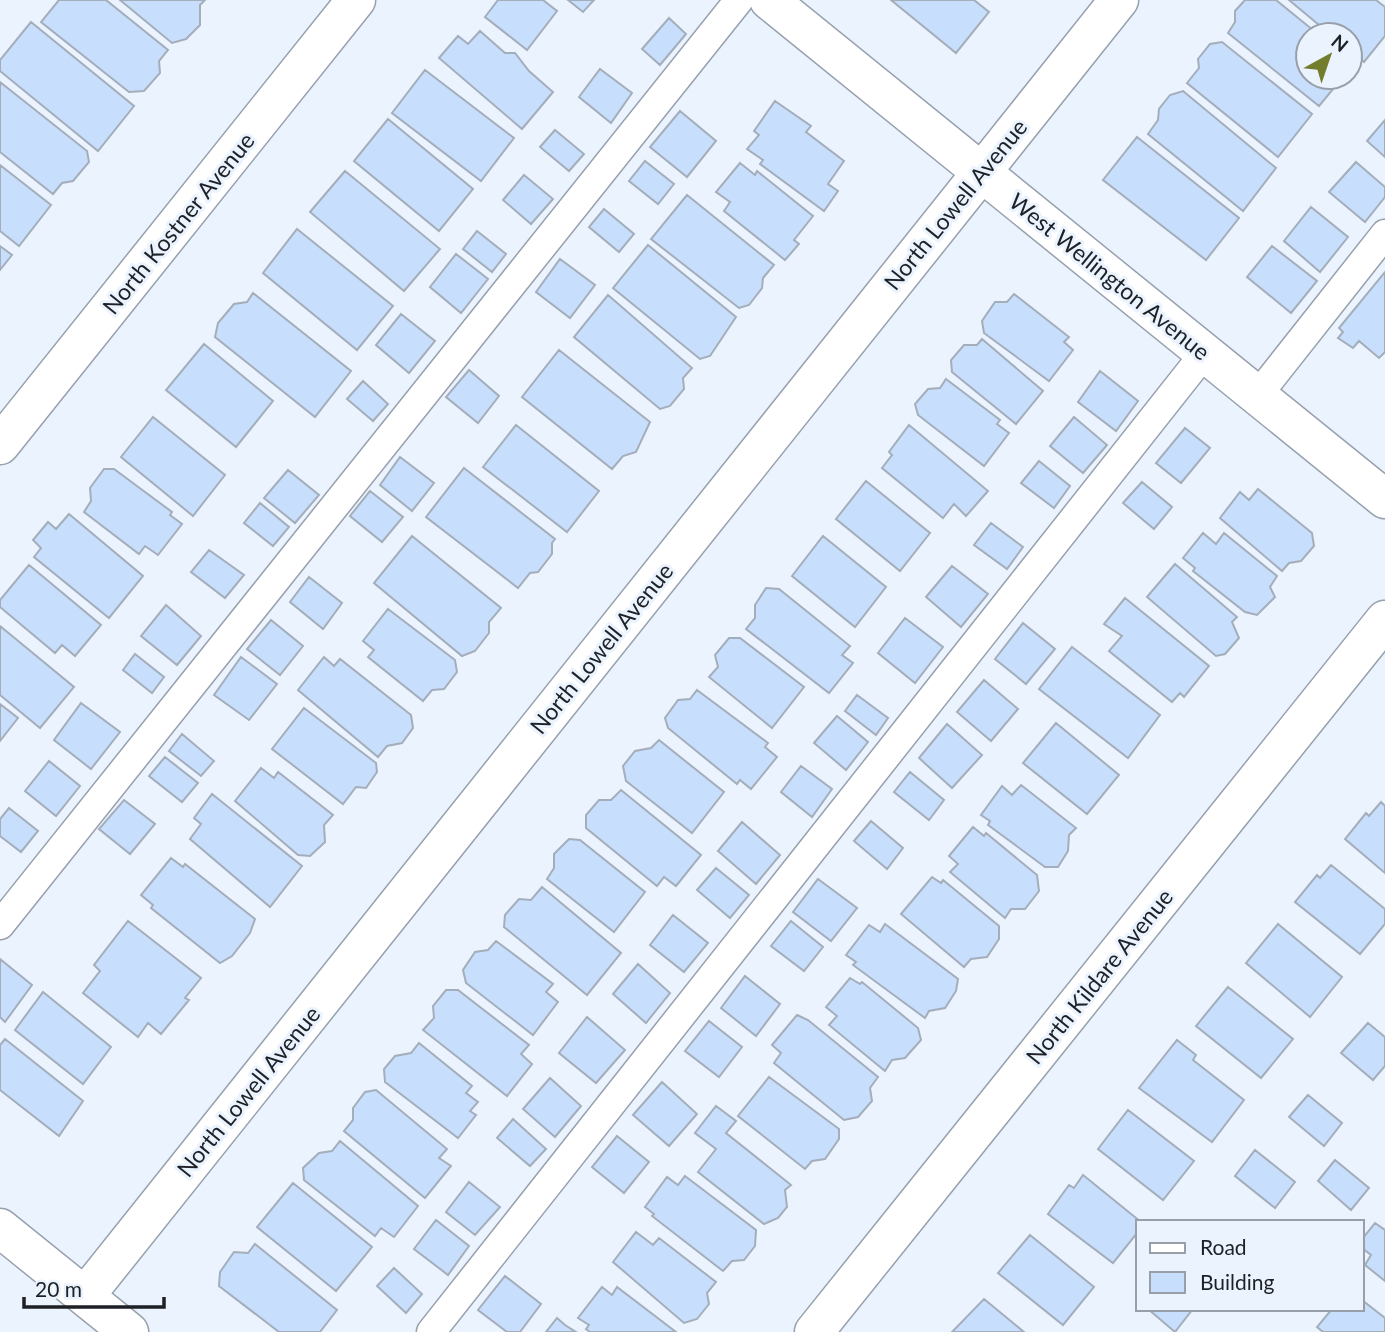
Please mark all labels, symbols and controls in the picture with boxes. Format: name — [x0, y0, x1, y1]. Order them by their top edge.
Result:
north arrow — [1294, 21, 1364, 91]
text: N — [1327, 29, 1353, 56]
street label: North Lowell Avenue — [878, 113, 1032, 295]
street label: North Kostner Avenue — [96, 127, 260, 319]
street label: West Wellington Avenue — [1004, 187, 1216, 365]
street label: North Lowell Avenue — [524, 557, 678, 739]
street label: North Kildare Avenue — [1020, 883, 1178, 1069]
street label: North Lowell Avenue — [171, 1000, 325, 1182]
legend — [1136, 1220, 1364, 1311]
text: Road — [1200, 1234, 1247, 1259]
scale bar — [24, 1266, 164, 1310]
text: Building — [1200, 1269, 1275, 1294]
text: 20 m — [35, 1276, 82, 1301]

